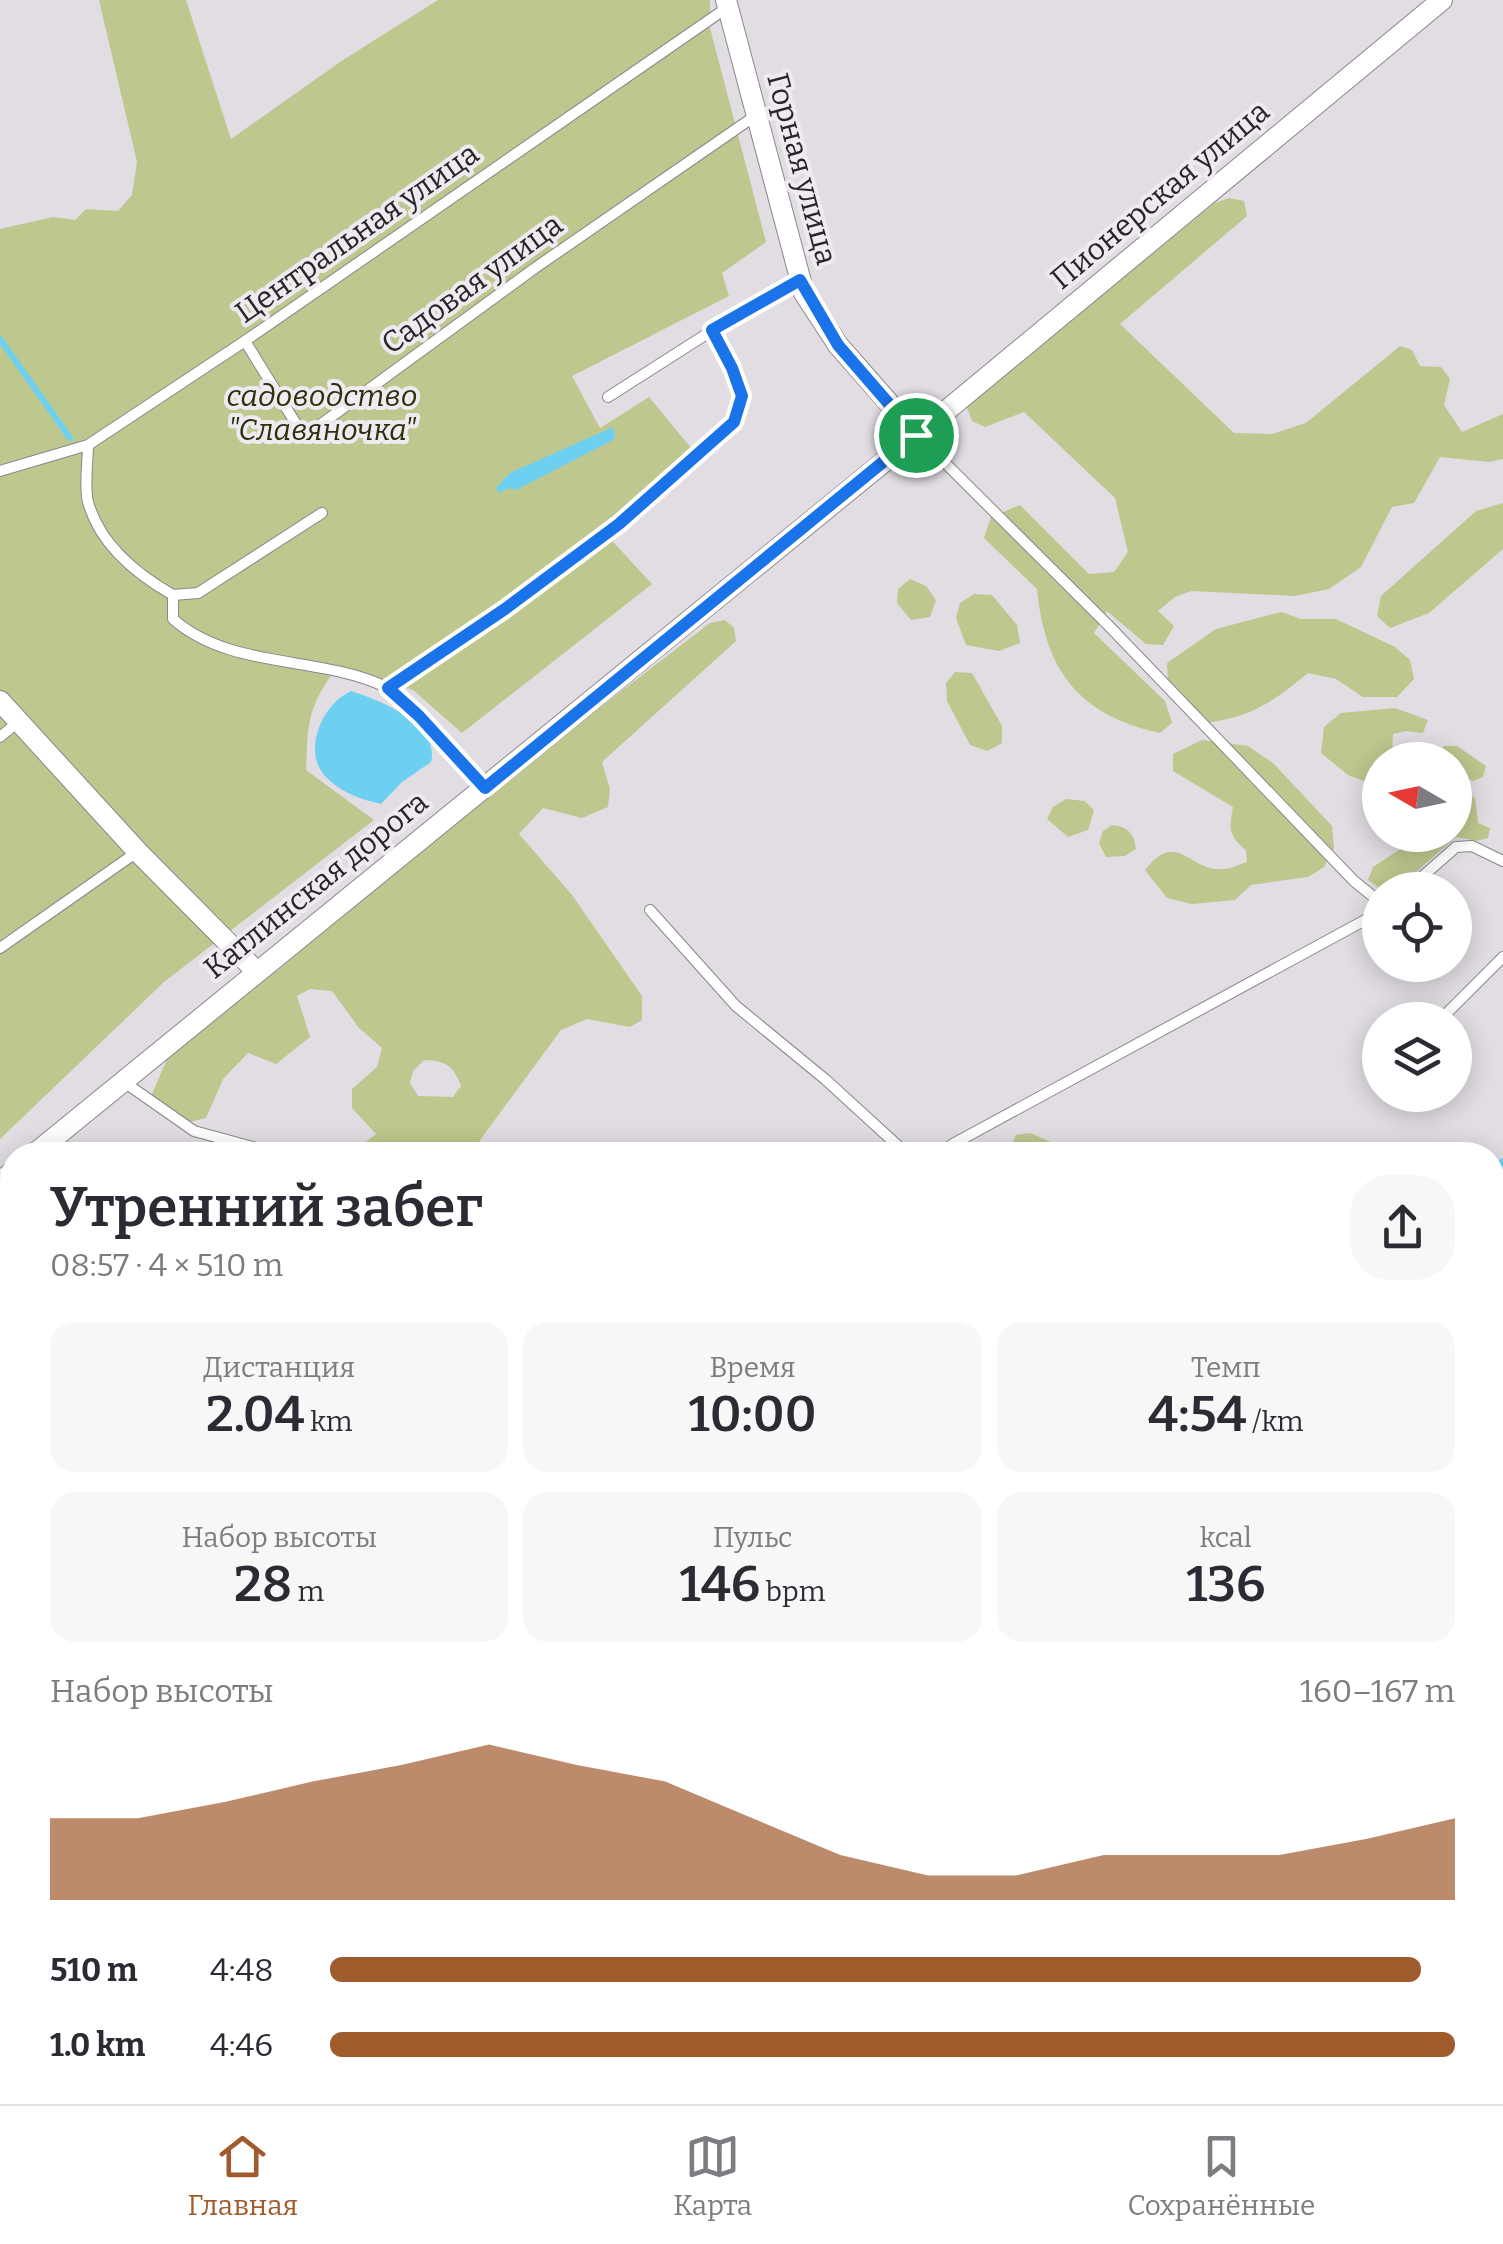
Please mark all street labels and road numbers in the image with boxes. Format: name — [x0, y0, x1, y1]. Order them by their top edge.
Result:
street label: Горная улица — [759, 69, 845, 269]
street label: Пионерская улица — [1044, 93, 1276, 297]
street label: Центральная улица — [228, 135, 486, 331]
street label: Садовая улица — [375, 206, 569, 362]
street label: Катлинская дорога — [197, 784, 435, 986]

